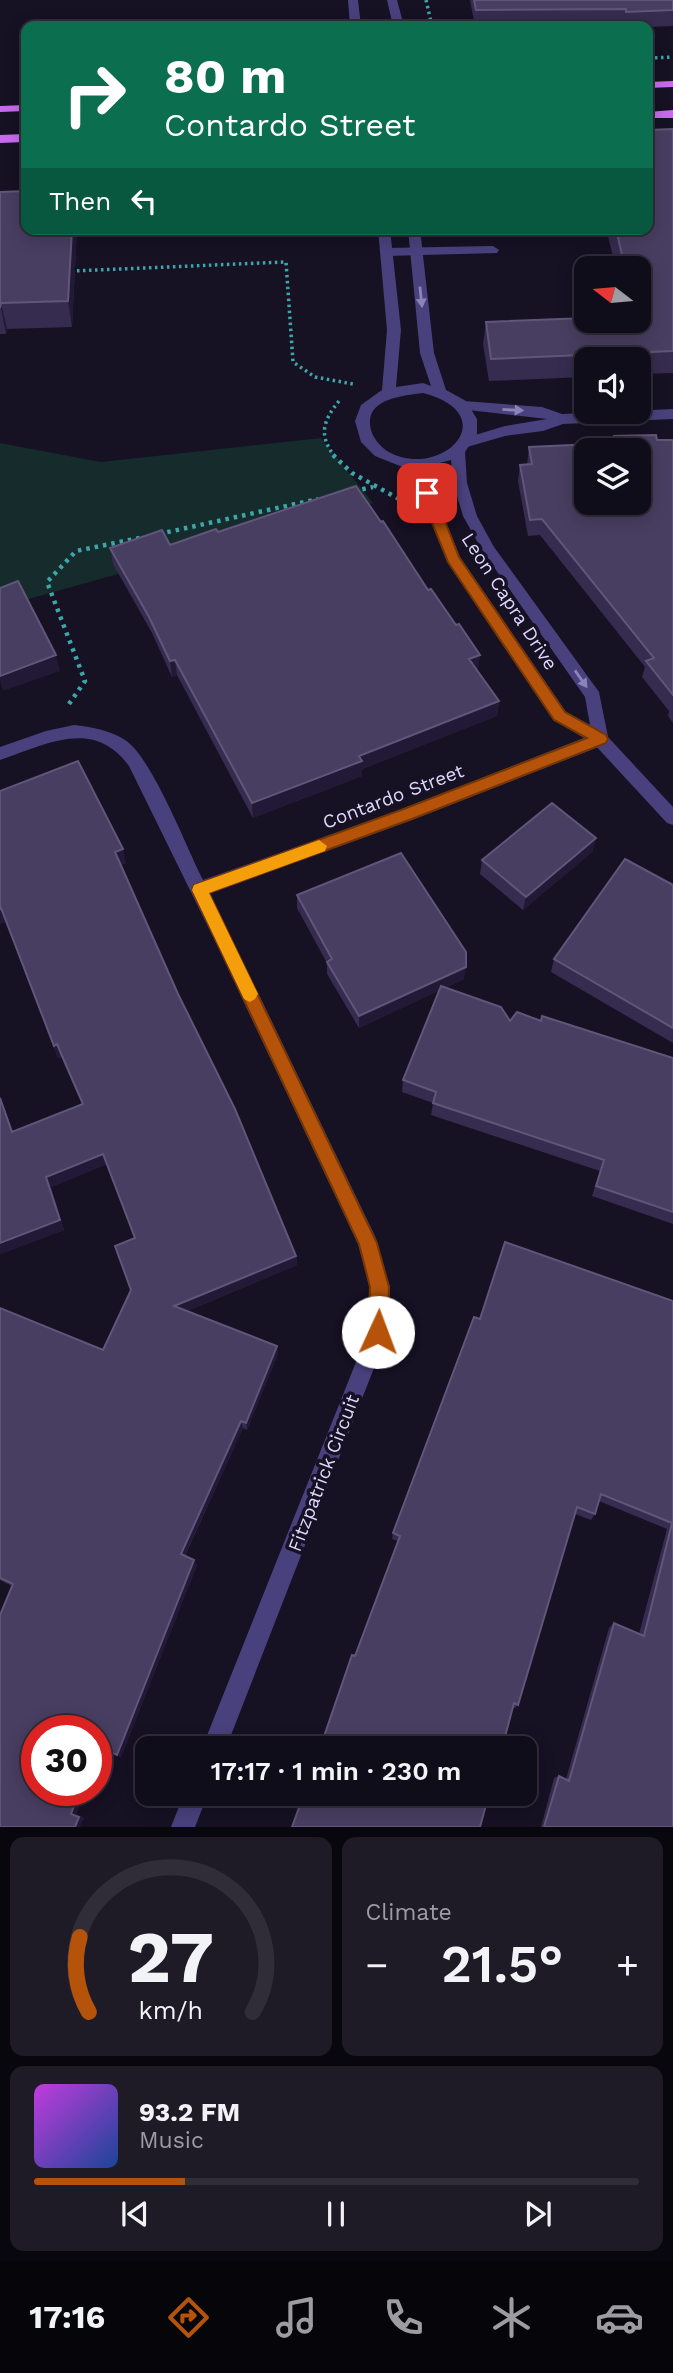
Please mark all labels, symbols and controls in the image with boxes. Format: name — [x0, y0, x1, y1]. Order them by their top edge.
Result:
text: 80 m — [164, 47, 286, 105]
icon: right — [49, 49, 140, 140]
text: Contardo Street — [164, 106, 415, 144]
icon: left — [125, 182, 163, 220]
text: Then — [49, 186, 111, 216]
north arrow — [574, 256, 651, 332]
map controls — [574, 256, 651, 515]
one-way arrow — [416, 286, 427, 308]
button: sound — [574, 347, 651, 424]
one-way arrow — [502, 405, 524, 416]
button: layers — [574, 438, 651, 515]
pin — [397, 463, 457, 523]
icon: arrive — [408, 474, 446, 512]
street label: Leon Capra Drive — [457, 528, 563, 674]
one-way arrow — [574, 670, 588, 688]
street label: Contardo Street — [319, 759, 467, 834]
position arrow — [341, 1295, 415, 1369]
street label: Fitzpatrick Circuit — [283, 1391, 364, 1555]
speed limit sign: 30 — [21, 1715, 112, 1806]
text: 17:17 · 1 min · 230 m — [211, 1756, 461, 1786]
text: Climate — [366, 1899, 452, 1926]
text: 27 — [128, 1915, 214, 2001]
text: 21.5° — [441, 1934, 563, 1995]
text: − — [366, 1943, 388, 1987]
text: + — [616, 1943, 639, 1987]
text: km/h — [139, 1996, 203, 2025]
text: 93.2 FM — [139, 2097, 240, 2127]
text: Music — [139, 2127, 204, 2154]
icon: previous — [116, 2195, 154, 2233]
icon: pause — [317, 2195, 355, 2233]
icon: next — [519, 2195, 557, 2233]
icon: directions — [164, 2293, 213, 2342]
icon: music — [272, 2293, 321, 2342]
icon: phone — [379, 2293, 428, 2342]
icon: climate — [487, 2293, 536, 2342]
icon: car — [595, 2293, 644, 2342]
text: 17:16 — [29, 2298, 105, 2336]

